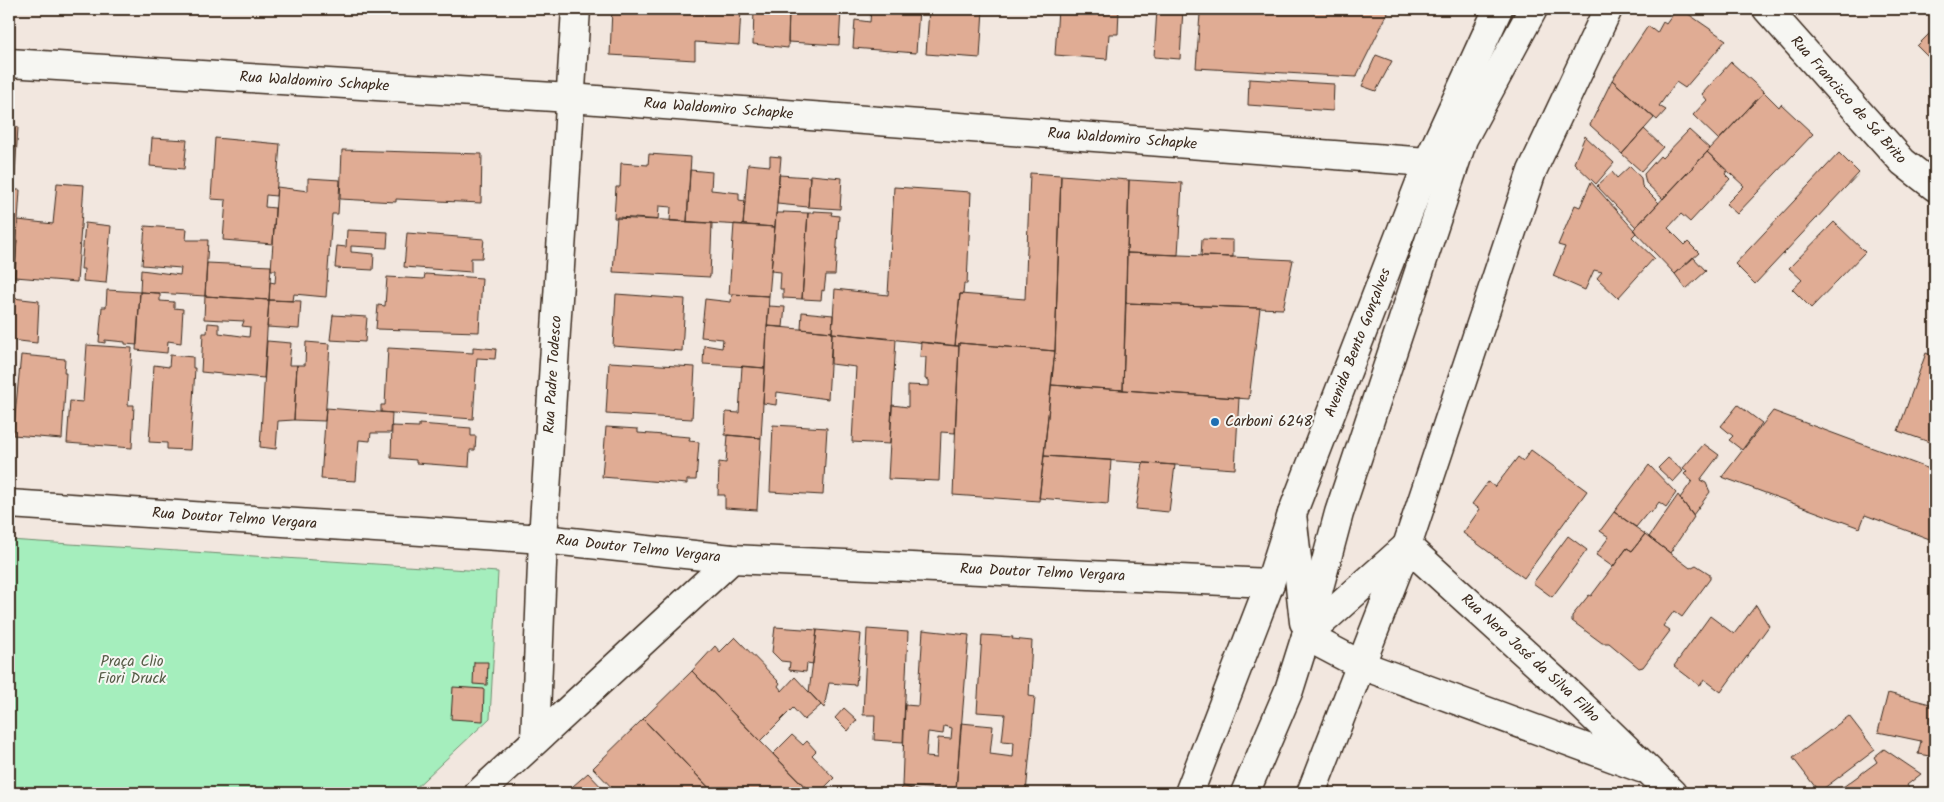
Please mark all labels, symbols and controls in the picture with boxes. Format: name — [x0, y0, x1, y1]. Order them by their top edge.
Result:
street label: Rua Francisco de Sá Brito — [1784, 30, 1912, 170]
street label: Rua Waldomiro Schapke — [239, 65, 390, 99]
street label: Rua Waldomiro Schapke — [643, 92, 794, 127]
street label: Rua Waldomiro Schapke — [1047, 122, 1198, 157]
street label: Avenida Bento Gonçalves — [1318, 264, 1398, 421]
street label: Rua Padre Todesco — [538, 314, 569, 434]
place label: Carboni 6248 — [1225, 410, 1314, 434]
marker: Carboni 6248 — [1209, 416, 1221, 428]
street label: Rua Doutor Telmo Vergara — [151, 501, 318, 536]
street label: Rua Doutor Telmo Vergara — [555, 528, 722, 570]
street label: Rua Doutor Telmo Vergara — [959, 557, 1126, 589]
street label: Rua Nero José da Silva Filho — [1455, 588, 1605, 729]
park label: Praça Clio Fiori Druck — [98, 650, 167, 691]

